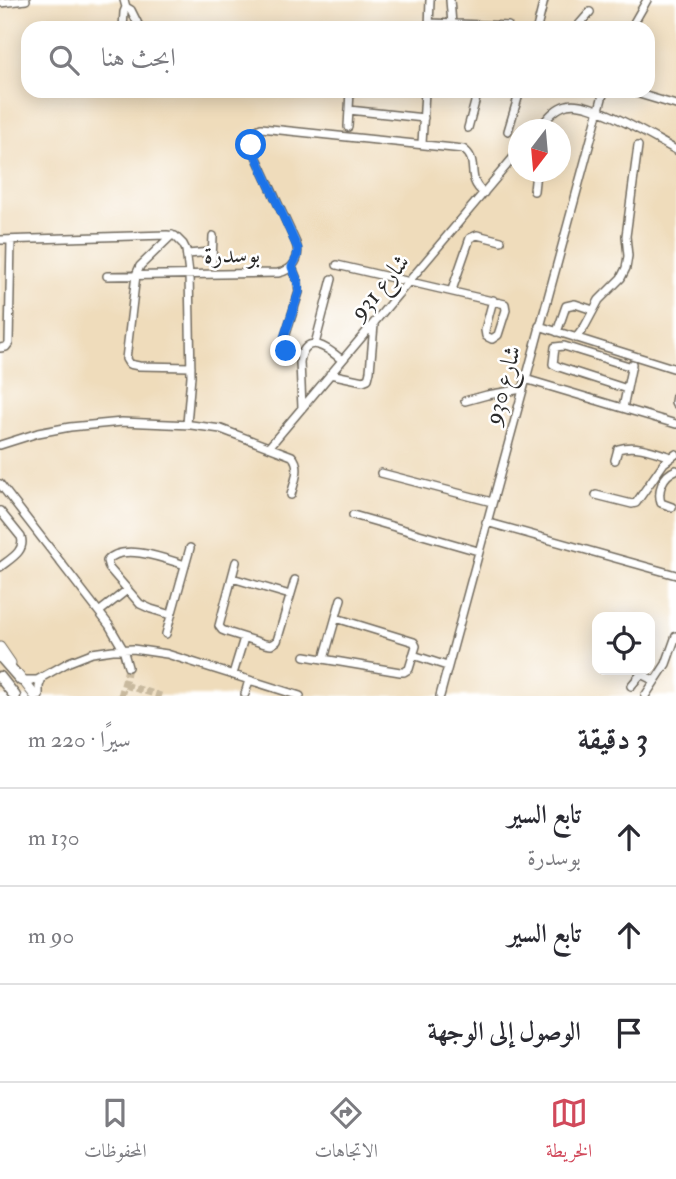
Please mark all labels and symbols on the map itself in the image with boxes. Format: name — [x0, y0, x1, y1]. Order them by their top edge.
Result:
north arrow — [508, 119, 571, 182]
route start — [235, 129, 266, 160]
street label: بوسدرة — [204, 239, 260, 271]
street label: شارع 931 — [342, 248, 420, 330]
route end — [270, 335, 301, 366]
street label: شارع 930 — [477, 342, 532, 431]

